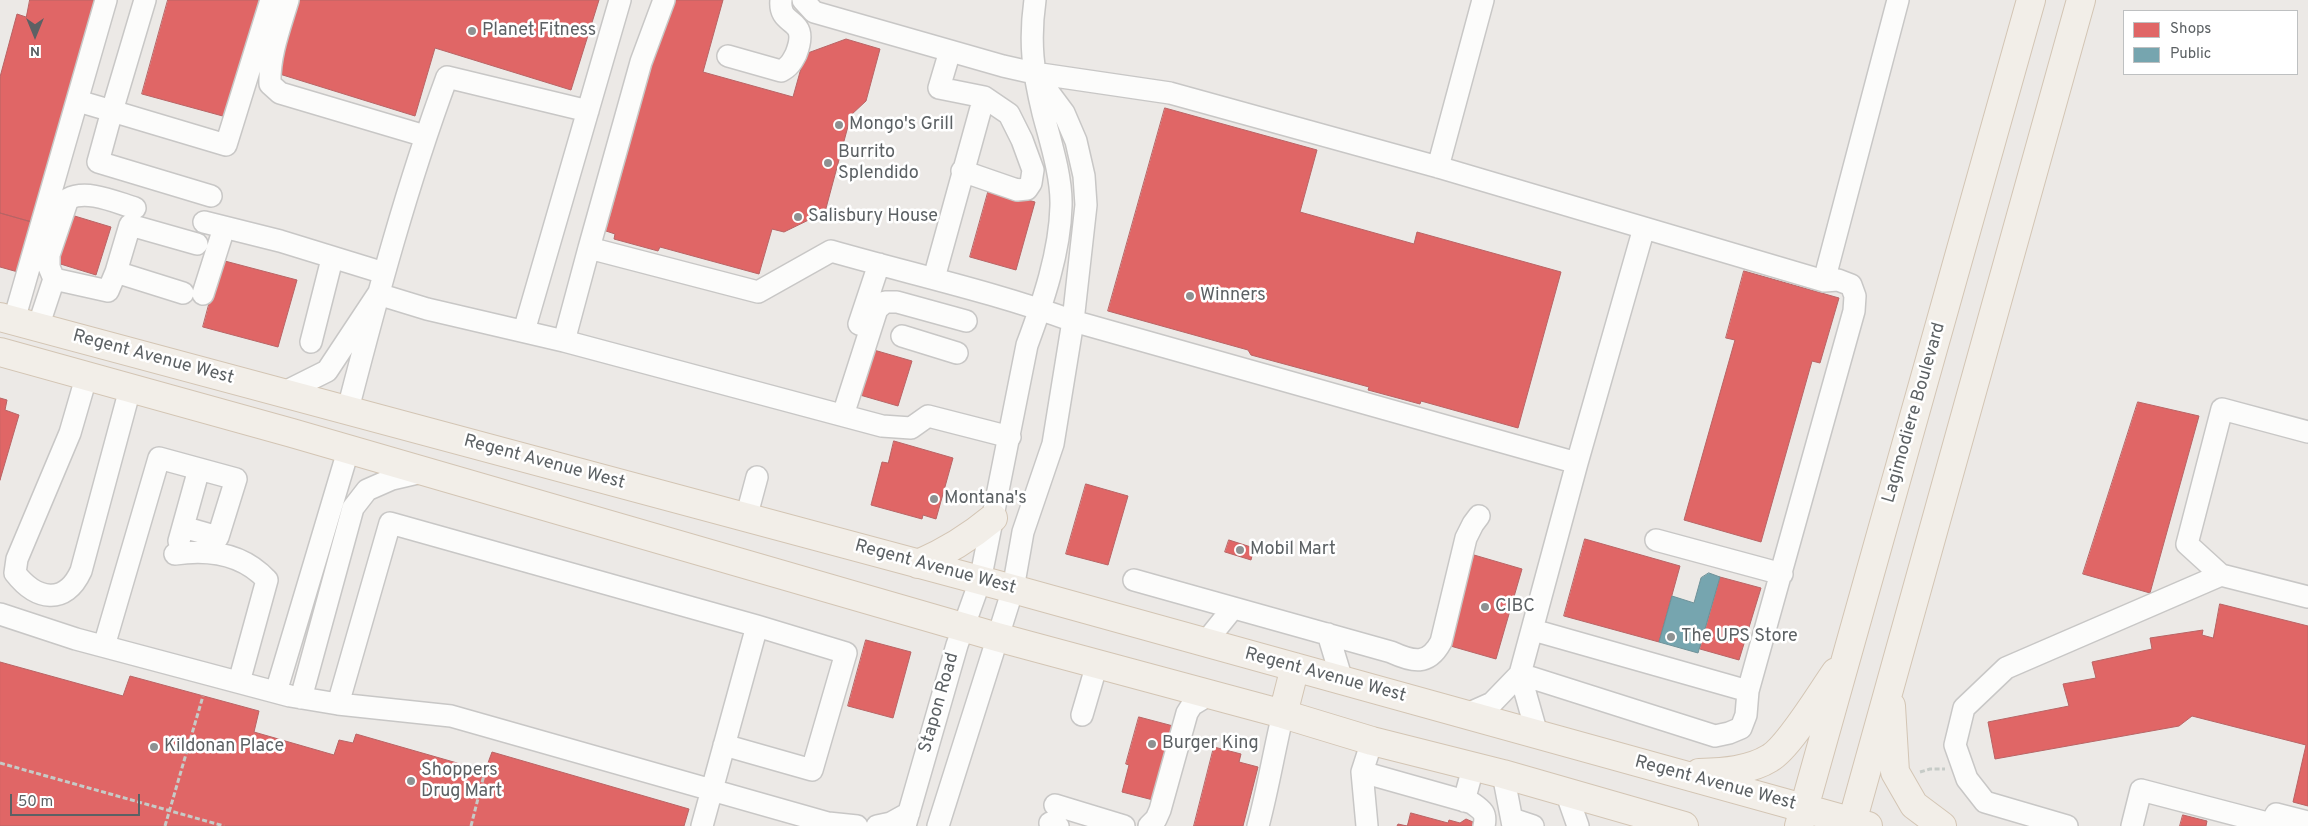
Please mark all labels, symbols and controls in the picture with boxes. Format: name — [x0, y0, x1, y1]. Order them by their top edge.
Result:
north arrow — [10, 10, 60, 60]
legend — [2123, 10, 2298, 75]
place label: Planet Fitness — [482, 20, 596, 42]
text: Shops — [2170, 20, 2211, 39]
marker: Planet Fitness — [466, 25, 478, 37]
text: N — [30, 42, 40, 59]
text: Public — [2170, 45, 2211, 64]
place label: Mongo's Grill — [849, 114, 954, 136]
marker: Mongo's Grill — [833, 119, 845, 131]
place label: Burrito Splendido — [838, 142, 919, 184]
marker: Burrito Splendido — [822, 157, 834, 169]
place label: Salisbury House — [808, 206, 938, 228]
marker: Salisbury House — [792, 211, 804, 223]
place label: Winners — [1200, 285, 1266, 307]
marker: Winners — [1184, 290, 1196, 302]
street label: Lagimodiere Boulevard — [1879, 320, 1951, 506]
street label: Regent Avenue West — [70, 326, 236, 390]
street label: Regent Avenue West — [461, 431, 627, 495]
place label: Montana's — [944, 488, 1027, 510]
marker: Montana's — [928, 493, 940, 505]
street label: Regent Avenue West — [852, 536, 1018, 600]
place label: Mobil Mart — [1250, 539, 1336, 561]
marker: Mobil Mart — [1234, 544, 1246, 556]
place label: CIBC — [1495, 596, 1535, 618]
marker: CIBC — [1479, 601, 1491, 613]
place label: The UPS Store — [1681, 626, 1798, 648]
marker: The UPS Store — [1665, 631, 1677, 643]
street label: Regent Avenue West — [1242, 644, 1408, 708]
street label: Stapon Road — [915, 650, 965, 756]
place label: Burger King — [1162, 733, 1259, 755]
place label: Kildonan Place — [164, 736, 284, 758]
marker: Burger King — [1146, 738, 1158, 750]
marker: Kildonan Place — [148, 741, 160, 753]
street label: Regent Avenue West — [1632, 752, 1798, 816]
place label: Shoppers Drug Mart — [421, 760, 502, 802]
marker: Shoppers Drug Mart — [405, 775, 417, 787]
scale bar — [12, 784, 142, 816]
text: 50 m — [18, 793, 53, 812]

